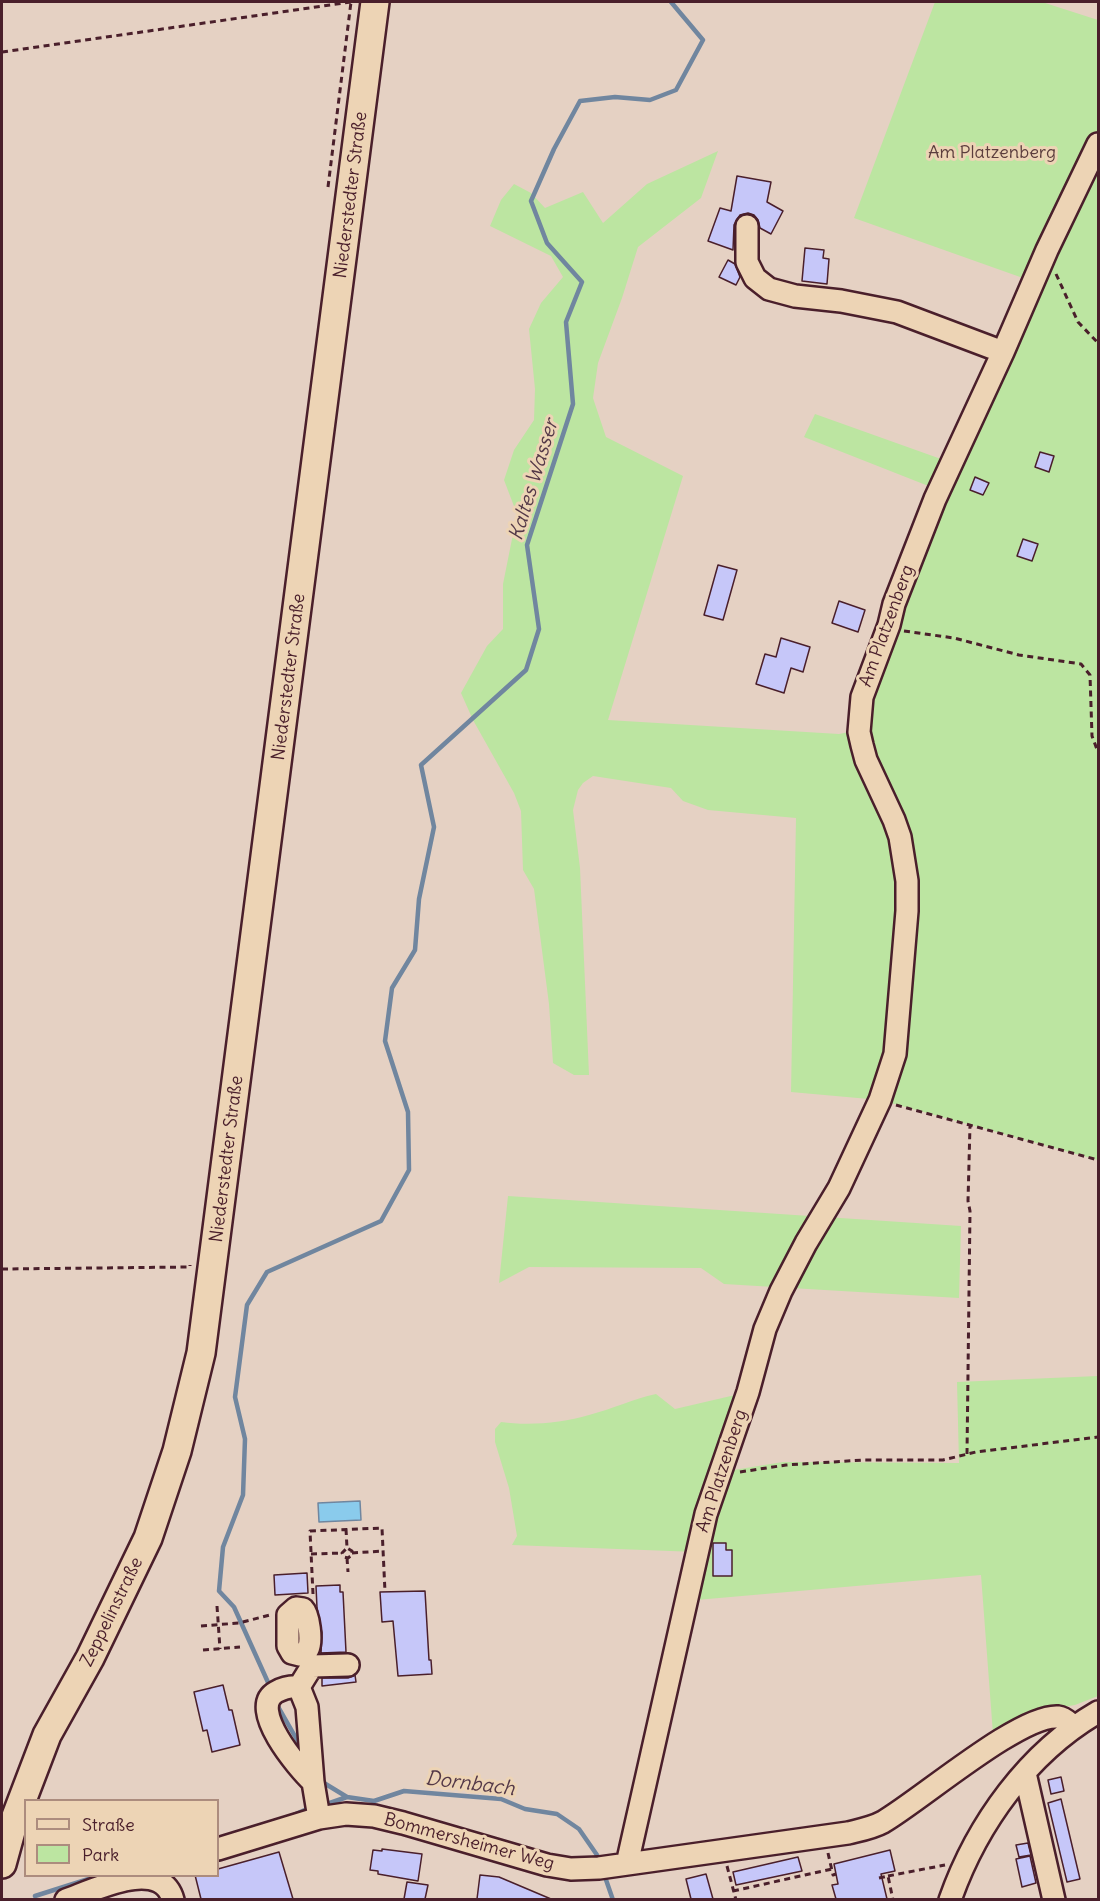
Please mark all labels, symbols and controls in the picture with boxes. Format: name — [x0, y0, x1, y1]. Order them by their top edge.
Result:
street label: Niederstedter Straße — [330, 110, 372, 280]
park label: Am Platzenberg — [928, 142, 1056, 164]
water label: Kaltes Wasser — [504, 417, 564, 543]
street label: Am Platzenberg — [855, 562, 919, 690]
street label: Niederstedter Straße — [268, 592, 310, 762]
street label: Niederstedter Straße — [206, 1074, 248, 1244]
street label: Am Platzenberg — [692, 1407, 752, 1535]
street label: Zeppelinstraße — [76, 1554, 148, 1670]
water label: Dornbach — [424, 1767, 516, 1801]
legend — [24, 1799, 219, 1877]
street label: Bommersheimer Weg — [381, 1809, 557, 1875]
text: Straße — [82, 1813, 135, 1836]
text: Park — [82, 1843, 119, 1866]

